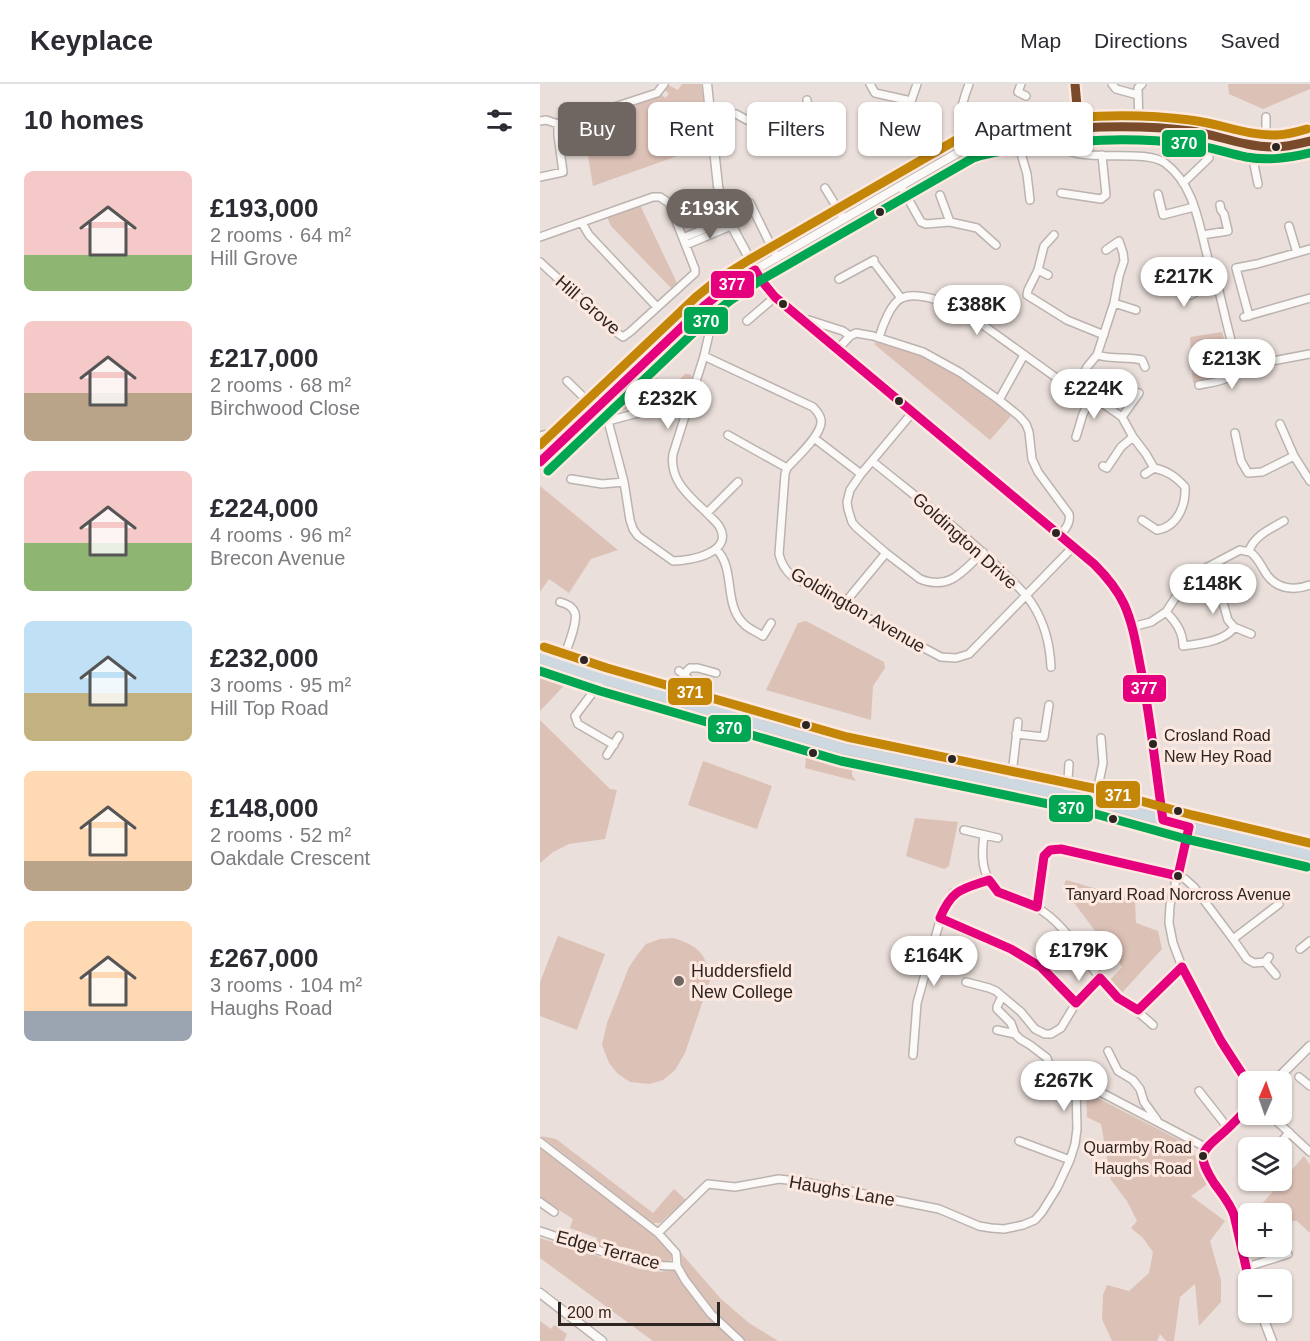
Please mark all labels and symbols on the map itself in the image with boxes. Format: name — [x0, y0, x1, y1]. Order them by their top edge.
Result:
line badge: 370 — [1161, 129, 1207, 158]
text: 370 — [1171, 135, 1197, 152]
unlabelled marker — [1270, 141, 1282, 153]
pin: £193K — [668, 189, 752, 240]
unlabelled marker — [874, 206, 886, 218]
pin: £217K — [1142, 257, 1226, 308]
line badge: 377 — [710, 270, 755, 299]
street label: Hill Grove — [552, 272, 624, 338]
text: 377 — [719, 276, 745, 293]
pin: £388K — [935, 285, 1019, 336]
unlabelled marker — [777, 298, 789, 310]
line badge: 370 — [683, 306, 729, 335]
text: 370 — [693, 313, 719, 330]
pin: £213K — [1190, 339, 1274, 390]
pin: £224K — [1052, 369, 1136, 420]
pin: £232K — [626, 379, 710, 430]
unlabelled marker — [893, 395, 905, 407]
street label: Goldington Drive — [908, 489, 1022, 593]
unlabelled marker — [1050, 527, 1062, 539]
street label: Goldington Avenue — [787, 563, 929, 657]
pin: £148K — [1171, 564, 1255, 615]
unlabelled marker — [578, 654, 590, 666]
line badge: 377 — [1122, 674, 1167, 703]
line badge: 371 — [667, 677, 713, 706]
text: 377 — [1131, 680, 1157, 697]
text: 371 — [677, 684, 703, 701]
line badge: 370 — [707, 714, 752, 743]
unlabelled marker — [800, 719, 812, 731]
text: 370 — [716, 720, 742, 737]
place label: Crosland Road New Hey Road — [1164, 727, 1272, 765]
marker: Crosland Road New Hey Road — [1147, 738, 1159, 750]
unlabelled marker — [807, 747, 819, 759]
unlabelled marker — [946, 753, 958, 765]
line badge: 371 — [1095, 780, 1141, 809]
text: 371 — [1105, 787, 1131, 804]
line badge: 370 — [1048, 794, 1094, 823]
text: 370 — [1058, 800, 1084, 817]
unlabelled marker — [1172, 805, 1184, 817]
unlabelled marker — [1107, 813, 1119, 825]
marker: Tanyard Road Norcross Avenue — [1172, 870, 1184, 882]
place label: Tanyard Road Norcross Avenue — [1065, 886, 1291, 903]
pin: £179K — [1037, 931, 1121, 982]
pin: £164K — [892, 936, 976, 987]
place label: Huddersfield New College — [691, 961, 793, 1002]
marker: Huddersfield New College — [672, 974, 686, 988]
pin: £267K — [1022, 1061, 1106, 1112]
north arrow — [1238, 1071, 1292, 1125]
place label: Quarmby Road Haughs Road — [1084, 1139, 1192, 1177]
marker: Quarmby Road Haughs Road — [1197, 1150, 1209, 1162]
street label: Haughs Lane — [788, 1172, 896, 1210]
street label: Edge Terrace — [554, 1227, 662, 1273]
scale bar — [558, 1299, 720, 1326]

